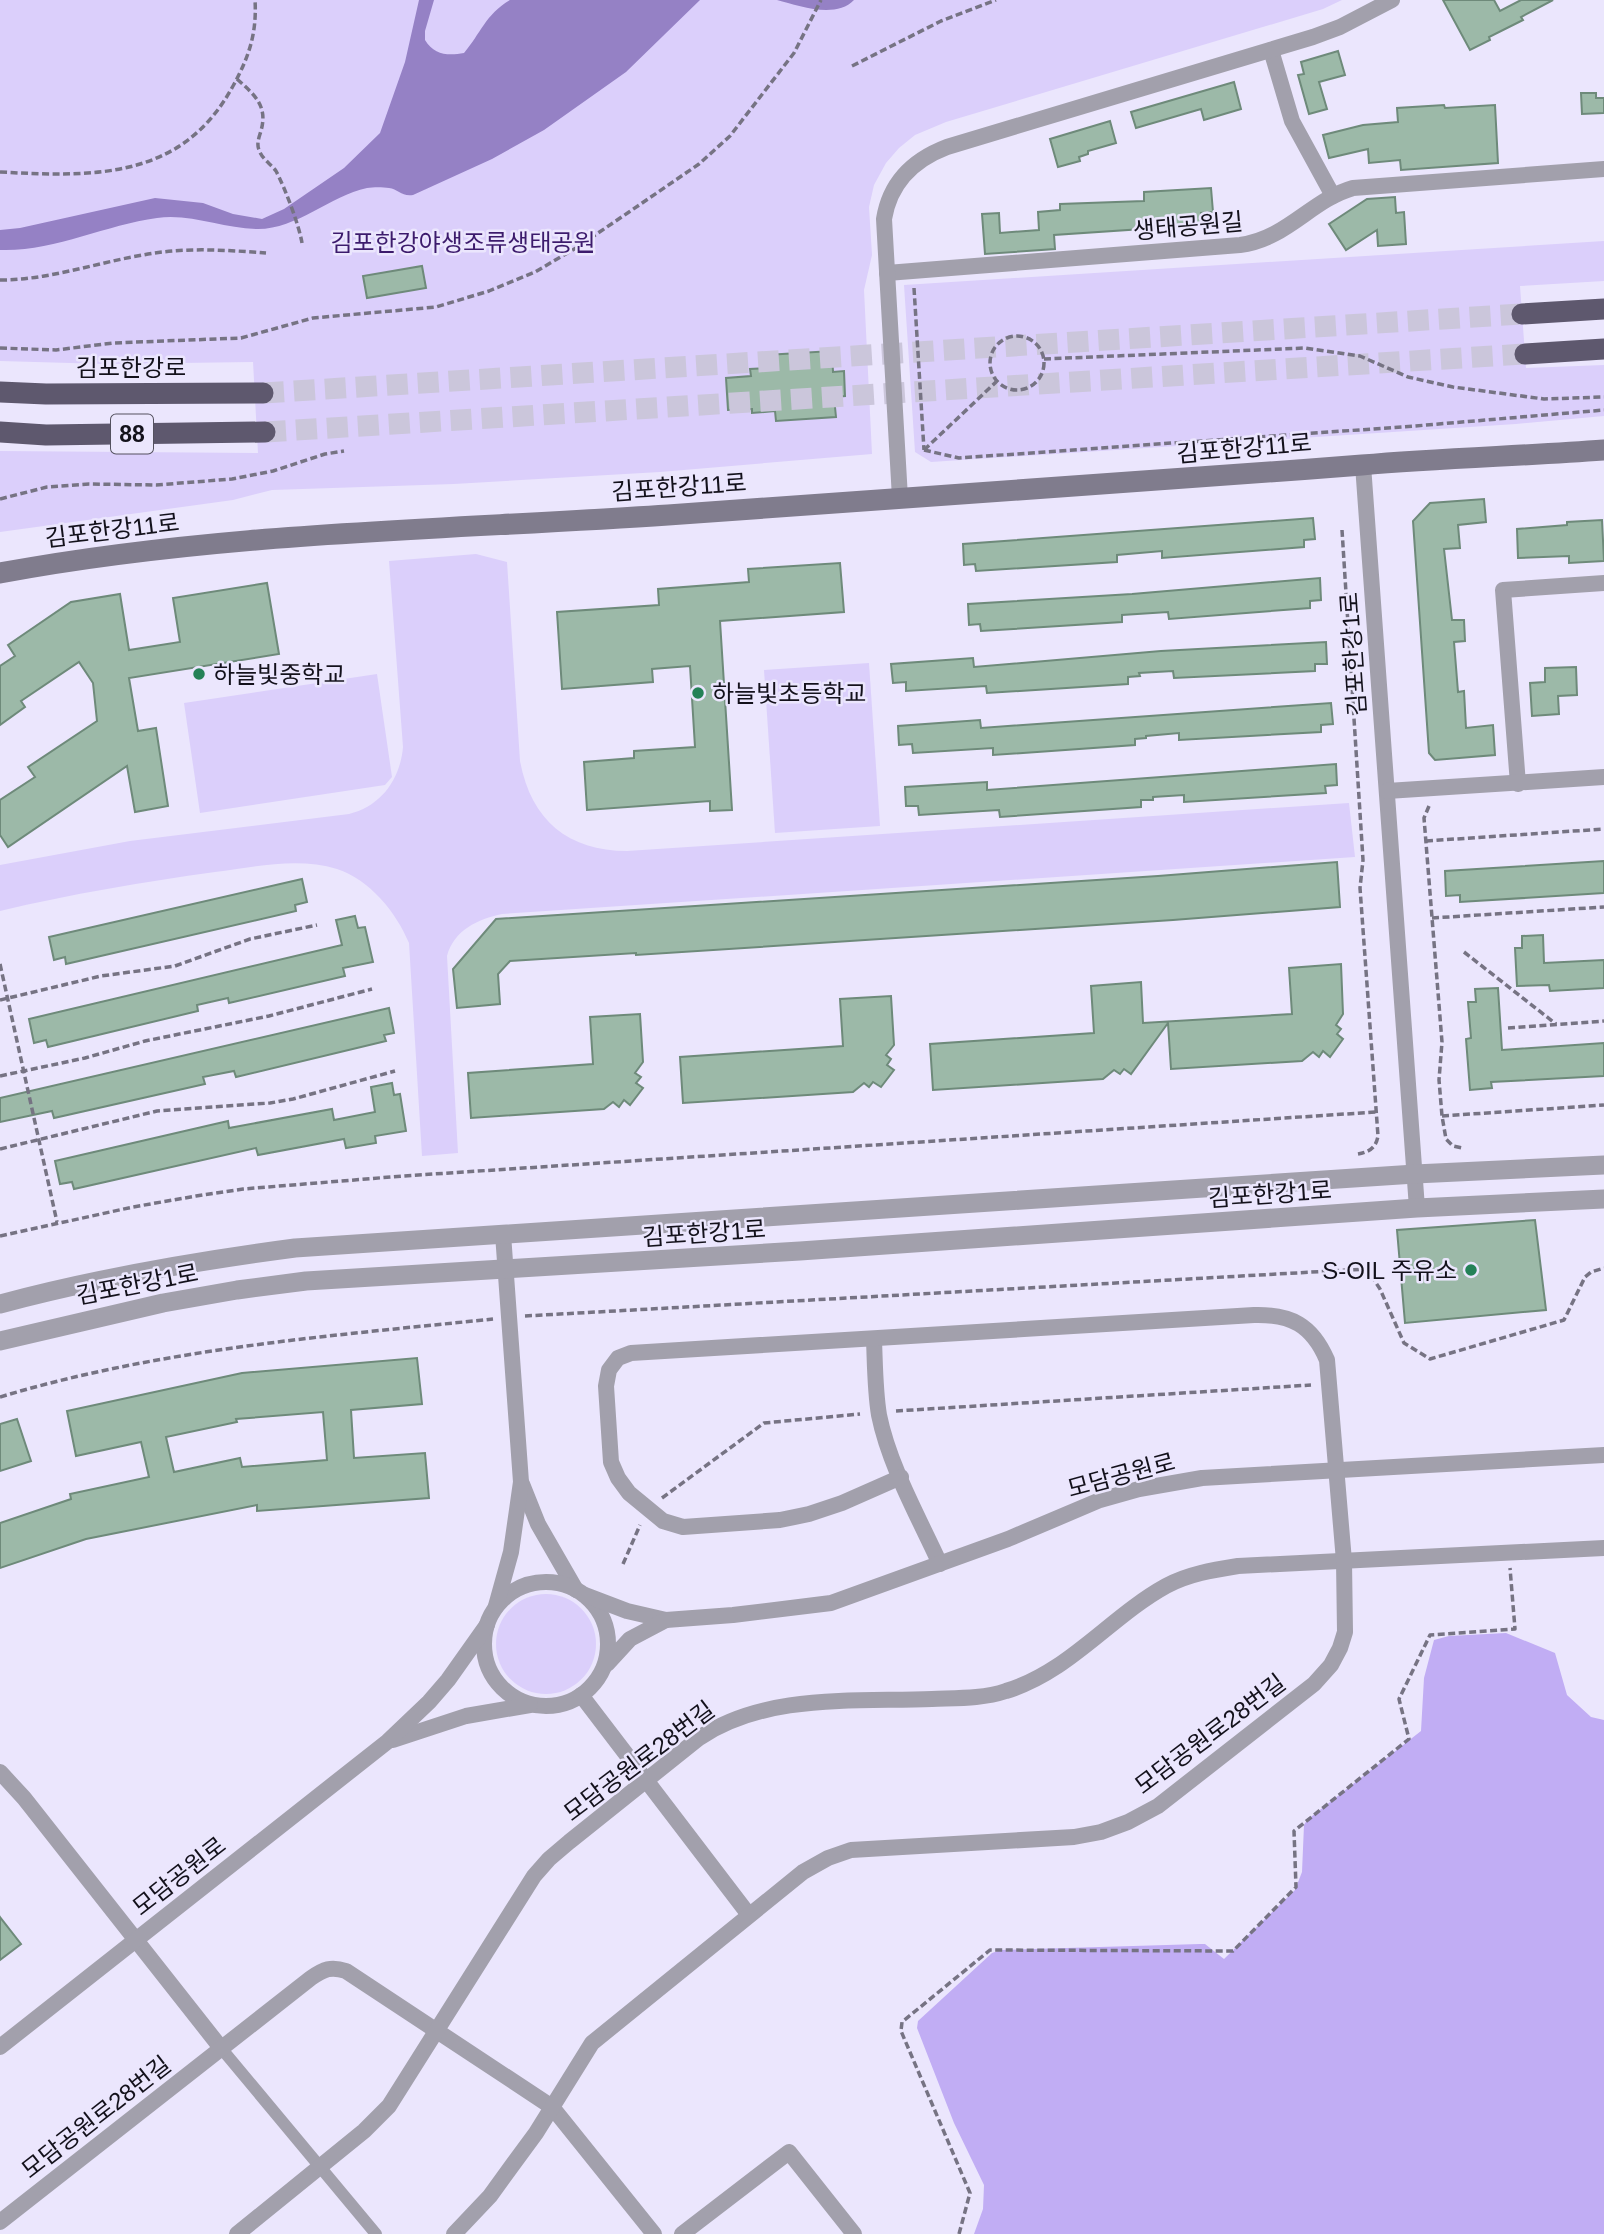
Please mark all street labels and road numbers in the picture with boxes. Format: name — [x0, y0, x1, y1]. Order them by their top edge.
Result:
street label: 생태공원길 — [1132, 208, 1244, 244]
street label: 김포한강로 — [76, 354, 186, 381]
road number: 88 — [111, 414, 153, 454]
street label: 김포한강11로 — [1175, 429, 1313, 467]
street label: 김포한강11로 — [611, 469, 747, 505]
street label: 김포한강11로 — [43, 508, 181, 552]
street label: 김포한강1로 — [1335, 591, 1371, 717]
street label: 김포한강1로 — [1207, 1176, 1333, 1212]
street label: 김포한강1로 — [641, 1215, 767, 1251]
street label: 김포한강1로 — [74, 1259, 200, 1309]
street label: 모담공원로 — [1064, 1448, 1178, 1502]
street label: 모담공원로28번길 — [1129, 1669, 1291, 1799]
street label: 모담공원로28번길 — [558, 1696, 720, 1826]
street label: 모담공원로 — [127, 1831, 231, 1921]
street label: 모담공원로28번길 — [16, 2051, 176, 2183]

